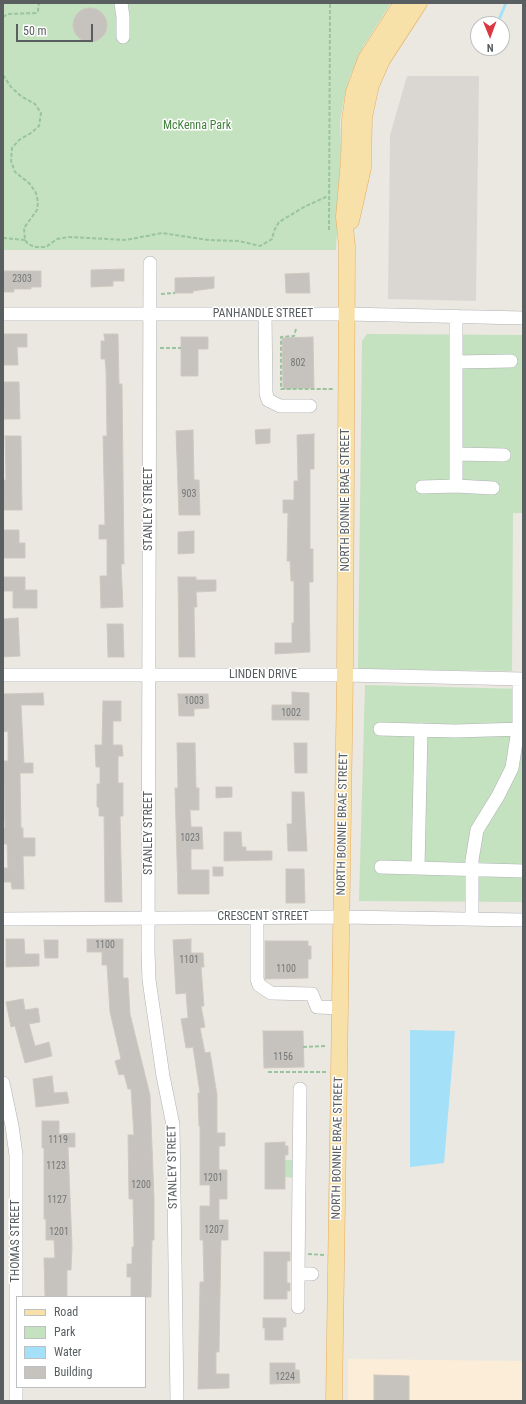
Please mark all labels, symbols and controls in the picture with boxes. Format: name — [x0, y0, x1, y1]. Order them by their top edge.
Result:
scale bar — [18, 16, 95, 42]
north arrow — [470, 16, 510, 56]
text: 50 m — [23, 24, 47, 38]
text: N — [487, 41, 494, 54]
park label: McKenna Park — [163, 119, 231, 133]
house number: 2303 — [12, 273, 32, 285]
street label: PANHANDLE STREET — [213, 307, 313, 321]
house number: 802 — [291, 357, 305, 369]
street label: NORTH BONNIE BRAE STREET — [339, 428, 353, 572]
street label: STANLEY STREET — [142, 467, 156, 551]
house number: 903 — [182, 488, 196, 500]
street label: LINDEN DRIVE — [229, 668, 297, 682]
house number: 1003 — [184, 695, 204, 707]
house number: 1002 — [281, 707, 301, 719]
street label: NORTH BONNIE BRAE STREET — [335, 752, 351, 896]
street label: STANLEY STREET — [142, 791, 156, 875]
house number: 1023 — [180, 832, 200, 844]
street label: CRESCENT STREET — [217, 910, 309, 924]
house number: 1100 — [95, 939, 115, 951]
house number: 1101 — [179, 954, 199, 966]
house number: 1100 — [276, 963, 296, 975]
house number: 1156 — [273, 1051, 293, 1063]
street label: NORTH BONNIE BRAE STREET — [330, 1076, 346, 1220]
street label: STANLEY STREET — [165, 1125, 181, 1209]
house number: 1119 — [48, 1134, 68, 1146]
house number: 1123 — [46, 1160, 66, 1172]
house number: 1201 — [203, 1172, 223, 1184]
house number: 1200 — [131, 1179, 151, 1191]
house number: 1127 — [47, 1194, 67, 1206]
street label: THOMAS STREET — [9, 1199, 23, 1283]
house number: 1207 — [204, 1224, 224, 1236]
house number: 1201 — [49, 1226, 69, 1238]
legend — [16, 1296, 146, 1388]
text: Road — [54, 1305, 78, 1319]
text: Park — [54, 1325, 75, 1339]
text: Water — [54, 1345, 82, 1359]
text: Building — [54, 1365, 92, 1379]
house number: 1224 — [275, 1371, 295, 1383]

